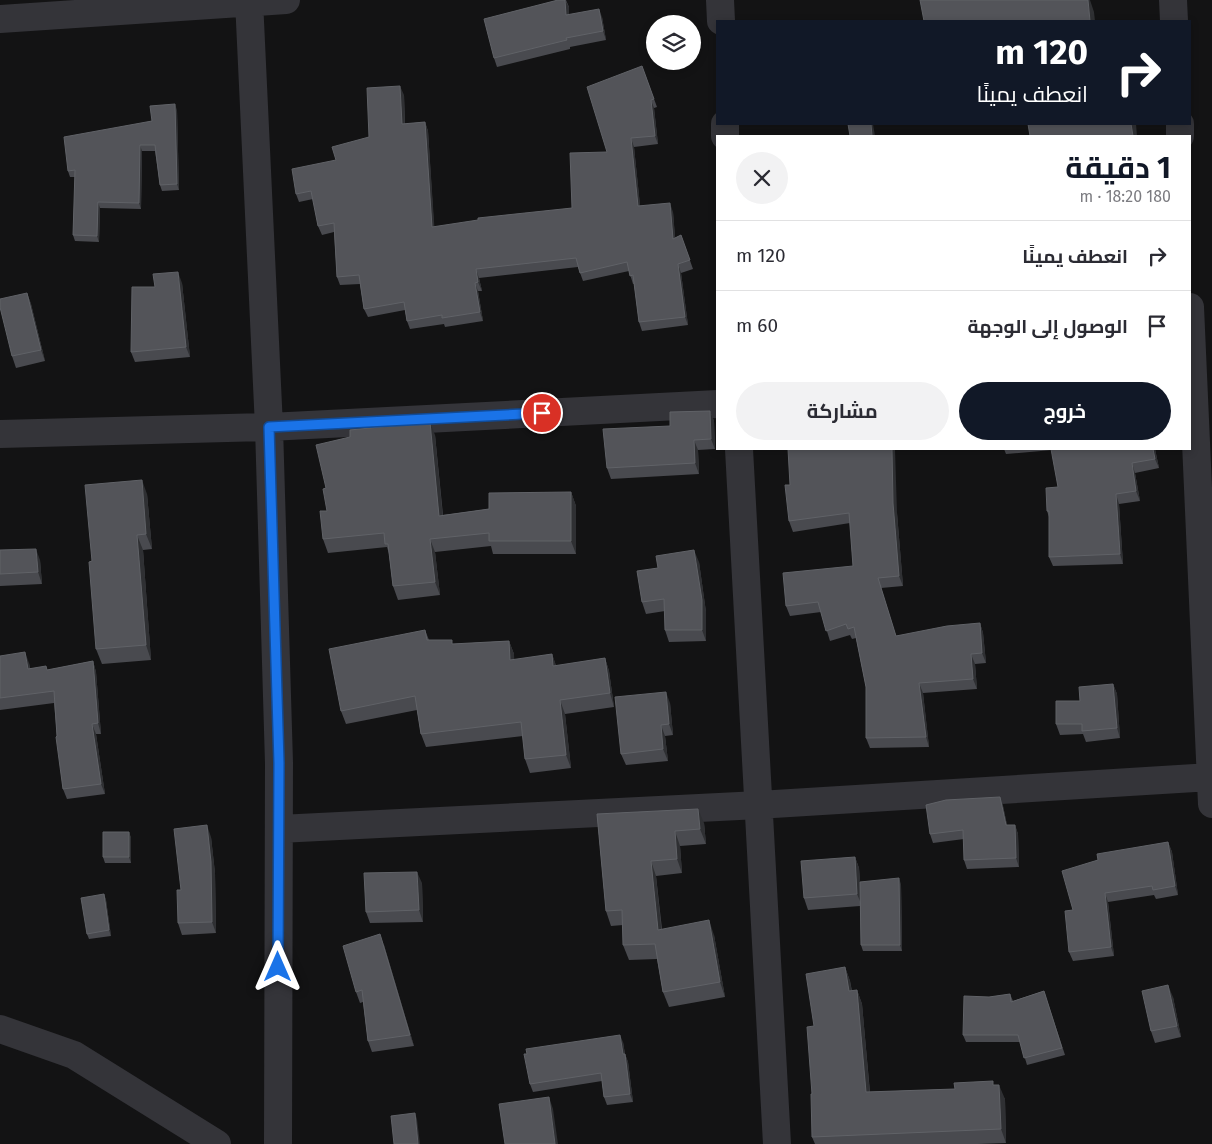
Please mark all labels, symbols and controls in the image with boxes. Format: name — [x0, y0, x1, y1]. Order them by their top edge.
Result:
map controls — [646, 15, 701, 70]
button: layers — [646, 15, 701, 70]
text: 120 m — [995, 31, 1088, 73]
icon: right — [1106, 40, 1171, 105]
text: انعطف يمينًا — [977, 81, 1088, 108]
text: 1 دقيقة — [1065, 150, 1171, 186]
button: close — [736, 152, 788, 204]
text: 180 m · 18:20 — [1080, 187, 1171, 206]
icon: right — [1143, 242, 1171, 270]
text: 120 m — [736, 244, 786, 267]
text: انعطف يمينًا — [1022, 245, 1128, 268]
icon: arrive — [1143, 312, 1171, 340]
text: 60 m — [736, 314, 778, 337]
text: الوصول إلى الوجهة — [968, 315, 1128, 338]
button: مشاركة — [736, 382, 949, 440]
button: خروج — [959, 382, 1171, 440]
pin — [521, 392, 563, 434]
icon: arrive — [528, 399, 556, 427]
position arrow — [251, 940, 303, 992]

